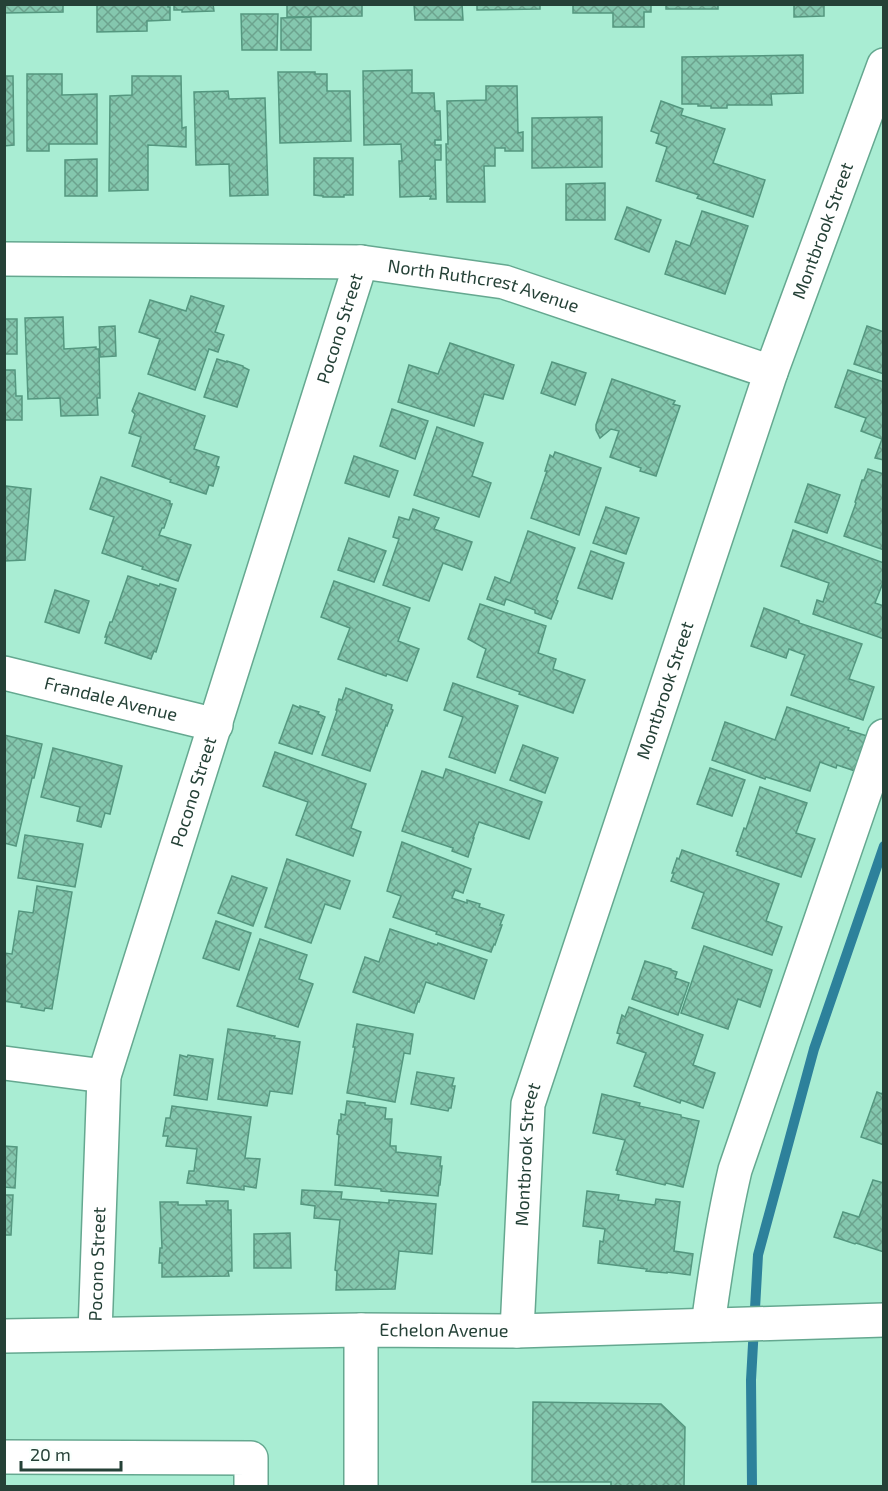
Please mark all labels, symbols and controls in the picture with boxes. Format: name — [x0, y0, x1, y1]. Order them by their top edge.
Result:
street label: Montbrook Street — [787, 159, 857, 302]
street label: North Ruthcrest Avenue — [387, 254, 582, 317]
street label: Pocono Street — [311, 270, 367, 386]
street label: Montbrook Street — [631, 618, 698, 762]
street label: Frandale Avenue — [42, 671, 180, 725]
street label: Pocono Street — [165, 734, 220, 850]
street label: Montbrook Street — [510, 1079, 544, 1227]
street label: Pocono Street — [83, 1206, 109, 1322]
street label: Echelon Avenue — [379, 1318, 509, 1341]
scale bar — [21, 1434, 122, 1472]
text: 20 m — [30, 1443, 71, 1465]

